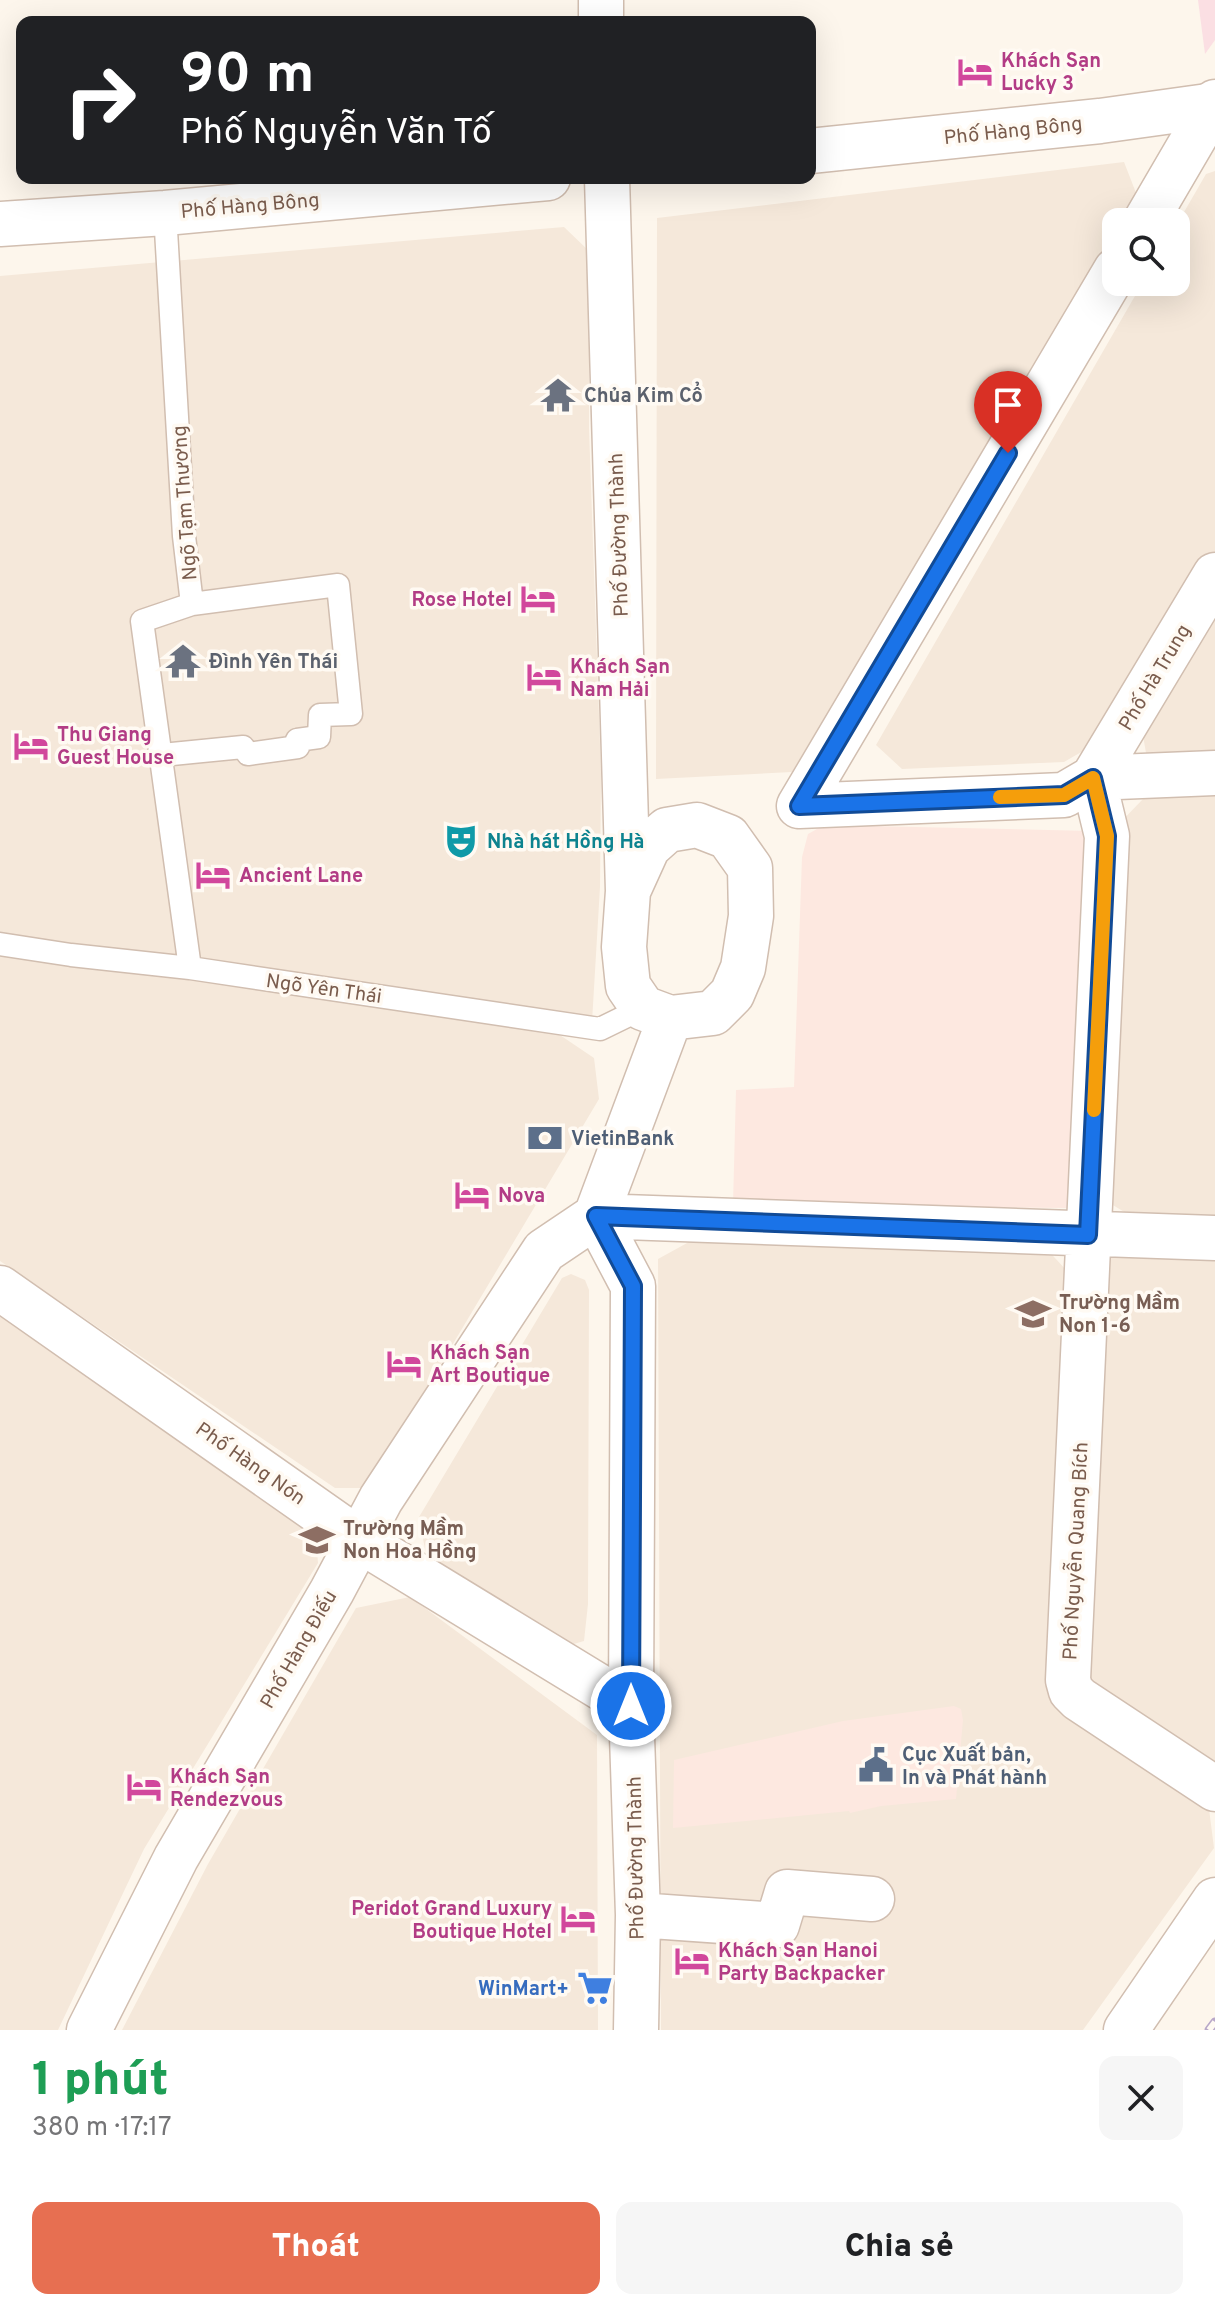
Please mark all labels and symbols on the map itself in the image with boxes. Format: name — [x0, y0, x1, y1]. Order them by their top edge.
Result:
place label: Khách Sạn Lucky 3 — [1001, 49, 1101, 98]
hotel icon: Khách Sạn Lucky 3 — [956, 53, 994, 91]
street label: Phố Hàng Bông — [943, 111, 1084, 152]
street label: Phố Hàng Bông — [180, 187, 321, 226]
pin — [974, 371, 1042, 453]
temple icon: Chủa Kim Cổ — [539, 376, 577, 414]
place label: Chủa Kim Cổ — [584, 381, 703, 410]
street label: Ngõ Tạm Thương — [168, 424, 204, 581]
street label: Phố Đường Thành — [603, 453, 636, 617]
hotel icon: Rose Hotel — [519, 580, 557, 618]
place label: Rose Hotel — [412, 588, 512, 614]
street label: Phố Hà Trung — [1113, 620, 1198, 736]
temple icon: Đình Yên Thái — [164, 642, 202, 680]
place label: Đình Yên Thái — [209, 650, 338, 676]
place label: Khách Sạn Nam Hải — [570, 655, 670, 704]
hotel icon: Khách Sạn Nam Hải — [525, 658, 563, 696]
place label: Thu Giang Guest House — [57, 723, 174, 772]
hotel icon: Thu Giang Guest House — [12, 727, 50, 765]
theatre icon: Nhà hát Hồng Hà — [442, 822, 480, 860]
place label: Nhà hát Hồng Hà — [487, 829, 644, 856]
hotel icon: Ancient Lane — [194, 856, 232, 894]
place label: Ancient Lane — [239, 864, 363, 890]
street label: Ngõ Yên Thái — [264, 969, 383, 1011]
bank icon: VietinBank — [526, 1119, 564, 1157]
place label: VietinBank — [571, 1127, 675, 1153]
hotel icon: Nova — [453, 1176, 491, 1214]
place label: Nova — [498, 1184, 545, 1210]
place label: Trường Mầm Non 1-6 — [1059, 1290, 1180, 1340]
school or university icon: Trường Mầm Non 1-6 — [1014, 1295, 1052, 1333]
place label: Khách Sạn Art Boutique — [430, 1341, 550, 1390]
hotel icon: Khách Sạn Art Boutique — [385, 1345, 423, 1383]
street label: Phố Hàng Nón — [190, 1416, 311, 1512]
street label: Phố Nguyễn Quang Bích — [1056, 1441, 1096, 1661]
place label: Trường Mầm Non Hoa Hồng — [343, 1516, 477, 1566]
school or university icon: Trường Mầm Non Hoa Hồng — [298, 1521, 336, 1559]
street label: Phố Hàng Điếu — [254, 1586, 344, 1714]
position arrow — [589, 1664, 673, 1748]
place label: Cục Xuất bản, In và Phát hành — [902, 1742, 1047, 1792]
public building icon: Cục Xuất bản, In và Phát hành — [857, 1746, 895, 1784]
place label: Khách Sạn Rendezvous — [170, 1765, 283, 1814]
hotel icon: Khách Sạn Rendezvous — [125, 1768, 163, 1806]
street label: Phố Đường Thành — [622, 1776, 651, 1940]
place label: Peridot Grand Luxury Boutique Hotel — [351, 1897, 552, 1946]
hotel icon: Peridot Grand Luxury Boutique Hotel — [559, 1900, 597, 1938]
place label: Khách Sạn Hanoi Party Backpacker — [718, 1939, 886, 1988]
hotel icon: Khách Sạn Hanoi Party Backpacker — [673, 1942, 711, 1980]
supermarket icon: WinMart+ — [576, 1969, 614, 2007]
place label: WinMart+ — [478, 1977, 569, 2003]

